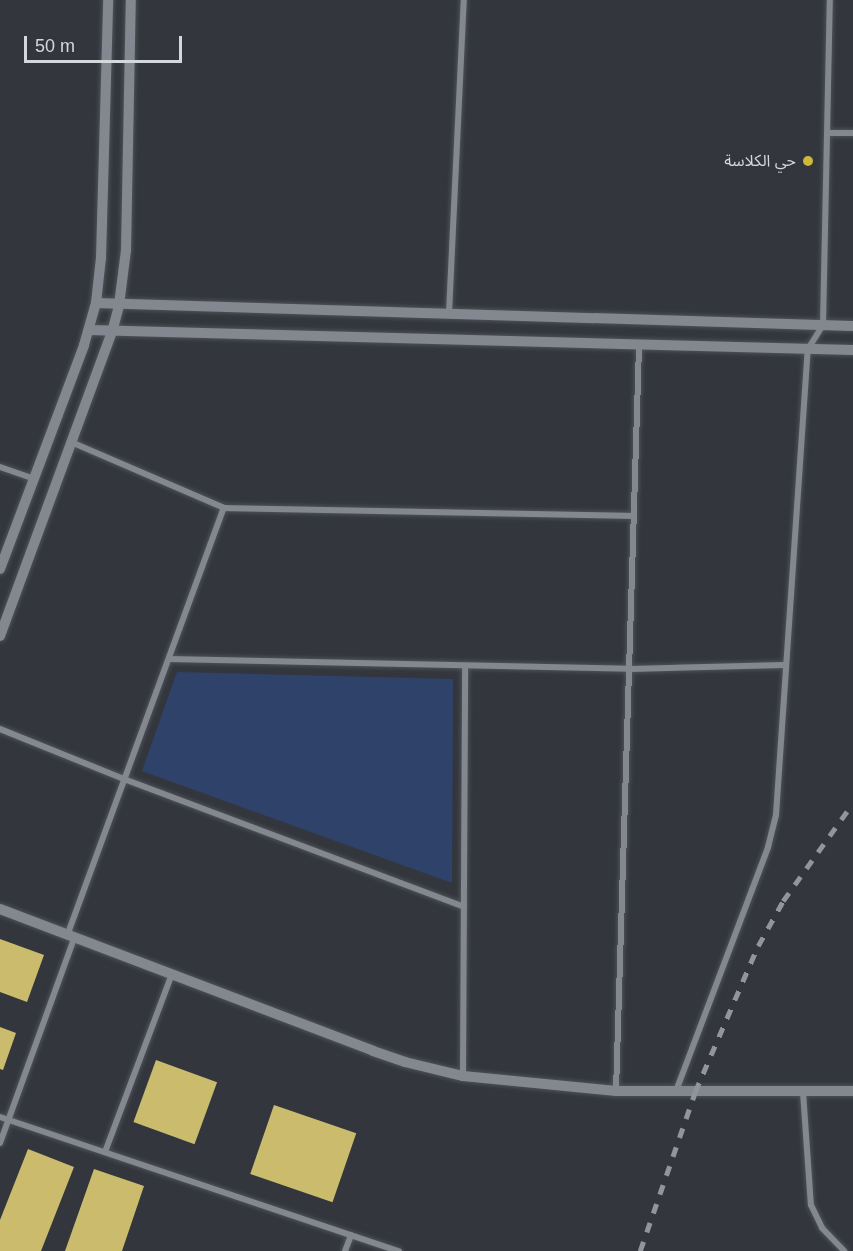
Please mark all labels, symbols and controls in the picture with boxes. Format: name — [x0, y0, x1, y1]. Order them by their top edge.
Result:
scale bar — [27, 24, 184, 62]
text: 50 m — [35, 36, 75, 56]
place label: حي الكلاسة — [724, 151, 796, 171]
marker: حي الكلاسة — [801, 154, 815, 168]

